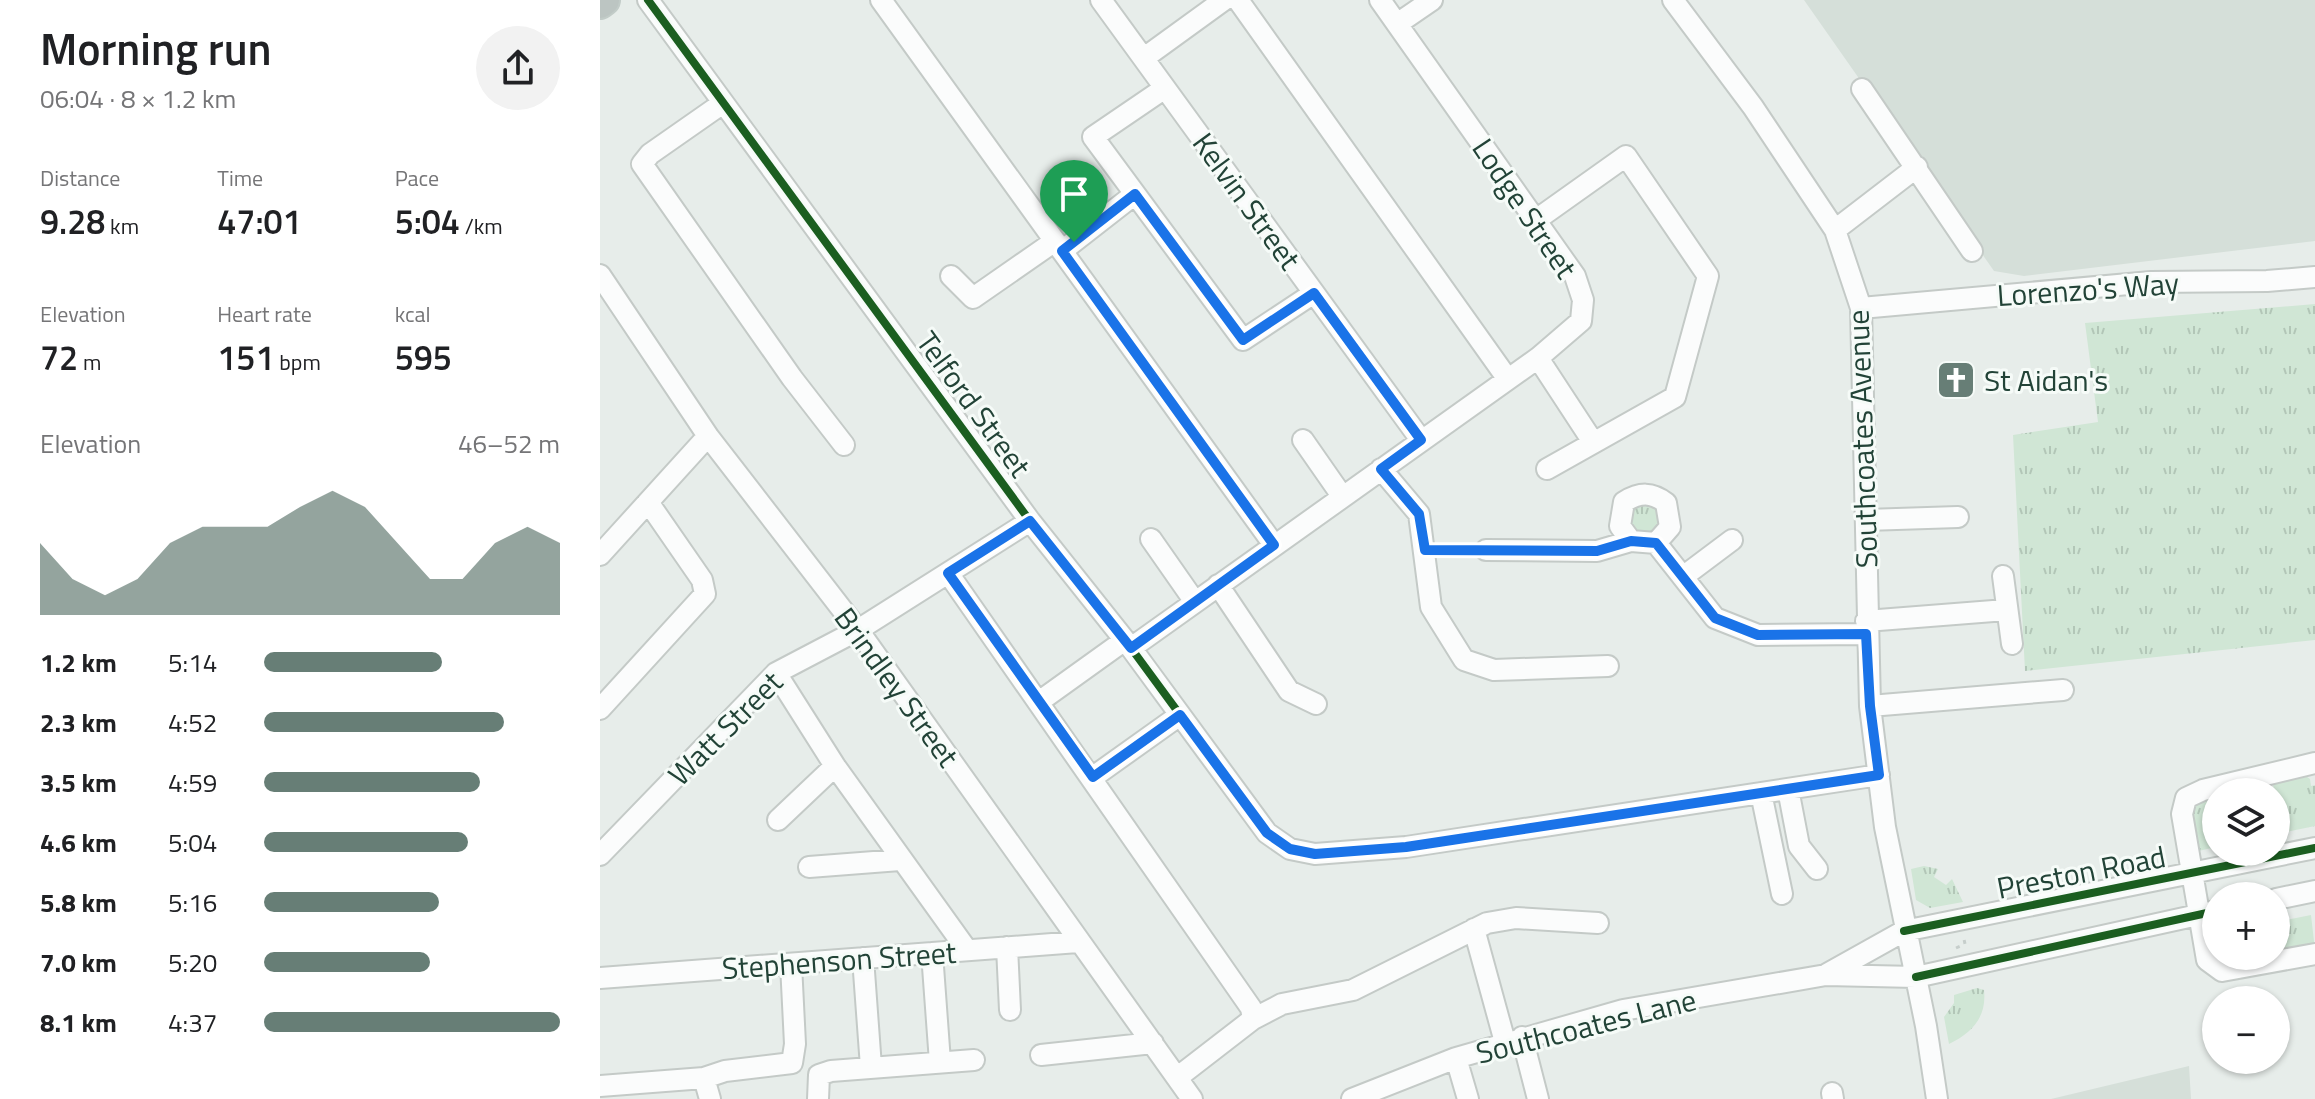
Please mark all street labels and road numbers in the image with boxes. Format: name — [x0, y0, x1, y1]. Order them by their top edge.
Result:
street label: Kelvin Street — [1181, 123, 1313, 280]
street label: Lodge Street — [1461, 129, 1589, 288]
street label: Lorenzo's Way — [1995, 260, 2181, 318]
street label: Southcoates Avenue — [1835, 309, 1889, 569]
street label: Telford Street — [905, 322, 1043, 487]
street label: Brindley Street — [823, 598, 971, 777]
street label: Watt Street — [657, 660, 793, 796]
street label: Preston Road — [1993, 833, 2169, 911]
street label: Stephenson Street — [720, 929, 958, 991]
street label: Southcoates Lane — [1471, 976, 1701, 1076]

